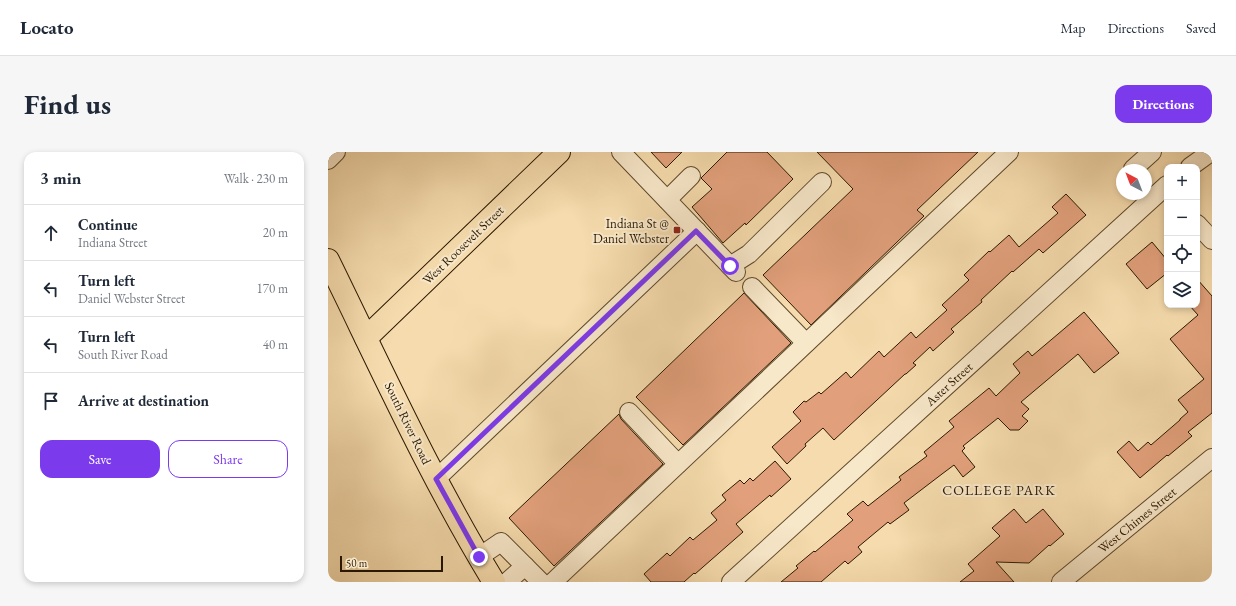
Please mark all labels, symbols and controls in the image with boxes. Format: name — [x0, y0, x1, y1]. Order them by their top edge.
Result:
text: Locato — [20, 15, 74, 40]
text: Map — [1060, 19, 1086, 37]
text: Directions — [1108, 19, 1164, 37]
text: Saved — [1186, 19, 1216, 37]
button: Directions — [1115, 85, 1212, 123]
text: Find us — [24, 86, 111, 122]
north arrow — [1116, 164, 1152, 200]
map controls — [1164, 164, 1200, 308]
button: + — [1164, 164, 1200, 200]
text: 3 min — [40, 167, 81, 189]
text: Walk · 230 m — [224, 170, 288, 187]
button: − — [1164, 200, 1200, 236]
street label: West Roosevelt Street — [419, 202, 507, 288]
text: Continue — [78, 215, 138, 234]
place label: Indiana St @ Daniel Webster — [593, 215, 670, 247]
icon: ahead — [40, 222, 62, 244]
text: 20 m — [263, 224, 288, 241]
marker: Indiana St @ Daniel Webster — [672, 225, 682, 235]
text: Indiana Street — [78, 234, 147, 251]
button: locate — [1164, 236, 1200, 272]
route start — [721, 257, 739, 275]
text: Turn left — [78, 271, 135, 290]
button: layers — [1164, 272, 1200, 308]
icon: left — [40, 278, 62, 300]
text: 170 m — [257, 280, 288, 297]
text: Daniel Webster Street — [78, 290, 185, 307]
text: Turn left — [78, 327, 135, 346]
icon: left — [40, 334, 62, 356]
text: 40 m — [263, 336, 288, 353]
text: South River Road — [78, 346, 168, 363]
street label: Aster Street — [921, 358, 976, 410]
street label: South River Road — [381, 379, 435, 467]
icon: arrive — [40, 390, 62, 412]
text: Arrive at destination — [78, 391, 209, 410]
button: Save — [40, 440, 160, 478]
button: Share — [168, 440, 288, 478]
district label: COLLEGE PARK — [942, 481, 1056, 499]
street label: West Chimes Street — [1094, 483, 1180, 557]
route end — [470, 548, 488, 566]
scale bar — [340, 554, 443, 573]
text: 50 m — [346, 556, 367, 570]

